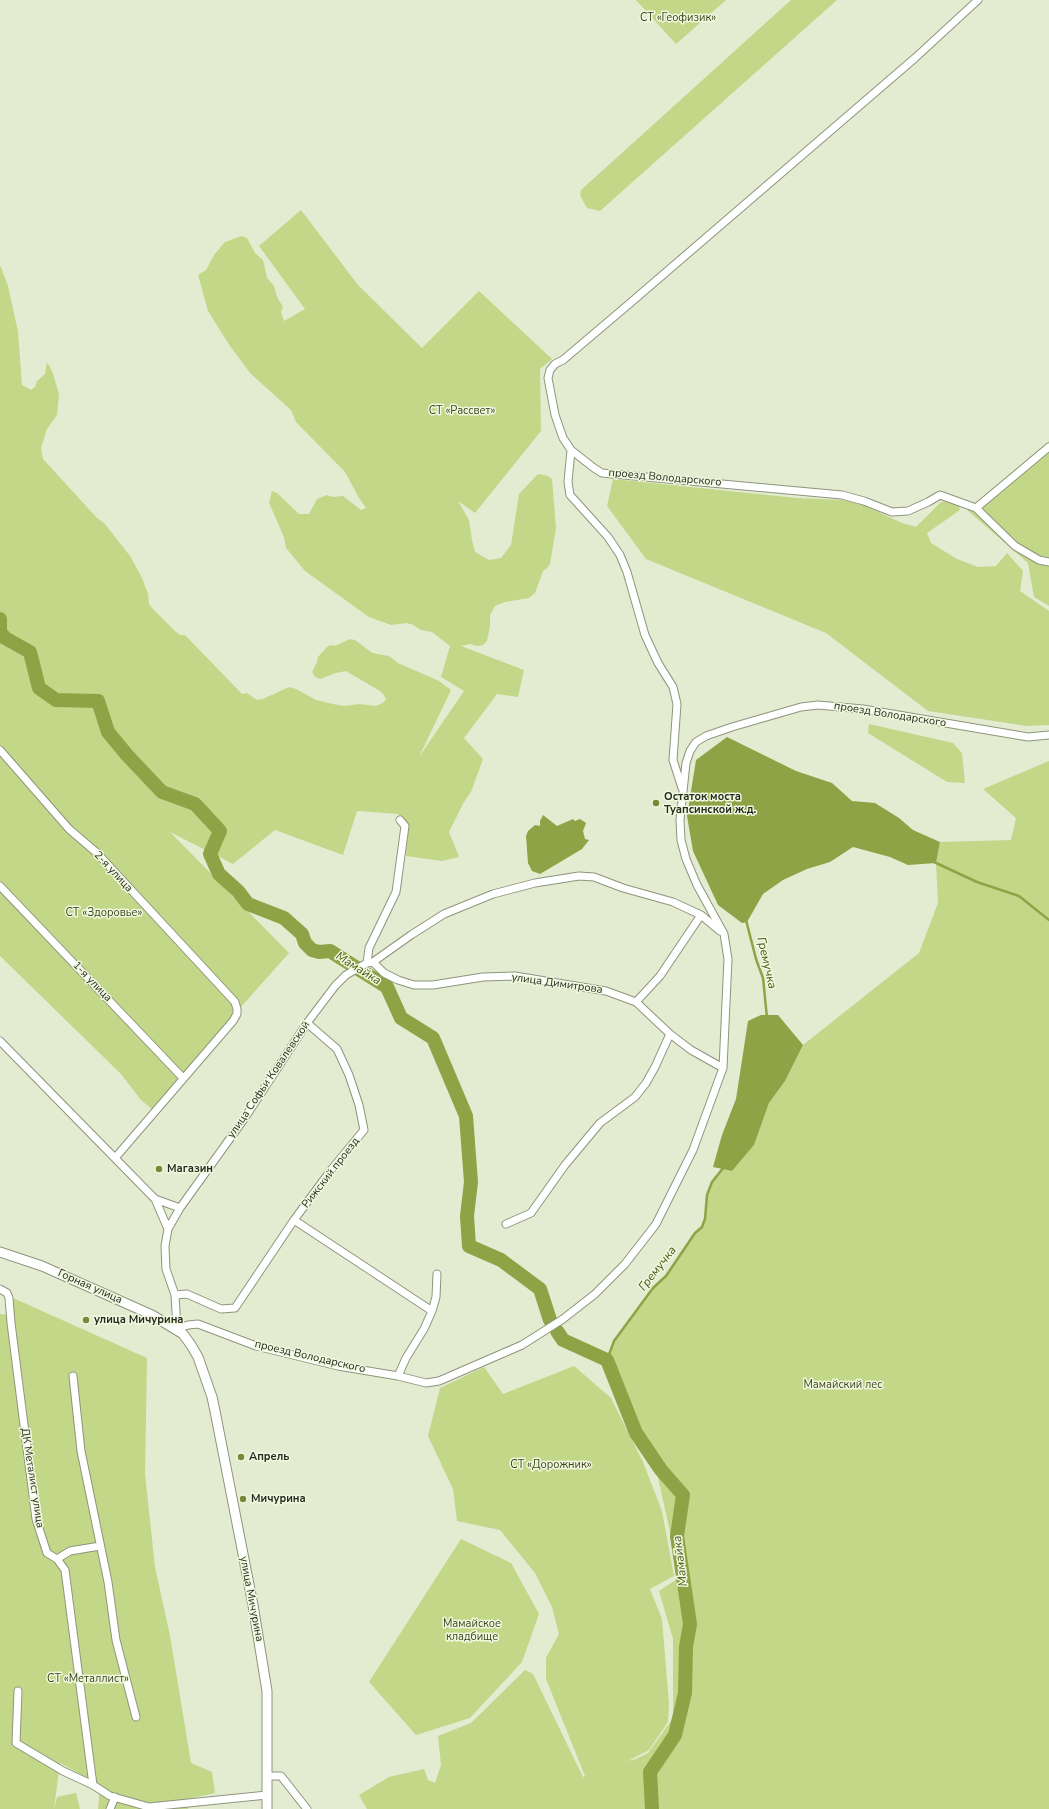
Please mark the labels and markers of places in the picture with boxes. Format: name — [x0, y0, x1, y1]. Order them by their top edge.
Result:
place label: Остаток моста Туапсинской ж.д. — [664, 790, 756, 816]
marker: Остаток моста Туапсинской ж.д. — [651, 798, 661, 808]
place label: Магазин — [167, 1162, 213, 1176]
marker: Магазин — [154, 1164, 164, 1174]
place label: улица Мичурина — [94, 1313, 184, 1327]
marker: улица Мичурина — [81, 1315, 91, 1325]
place label: Апрель — [249, 1450, 289, 1464]
marker: Апрель — [236, 1452, 246, 1462]
place label: Мичурина — [251, 1492, 306, 1506]
marker: Мичурина — [238, 1494, 248, 1504]

